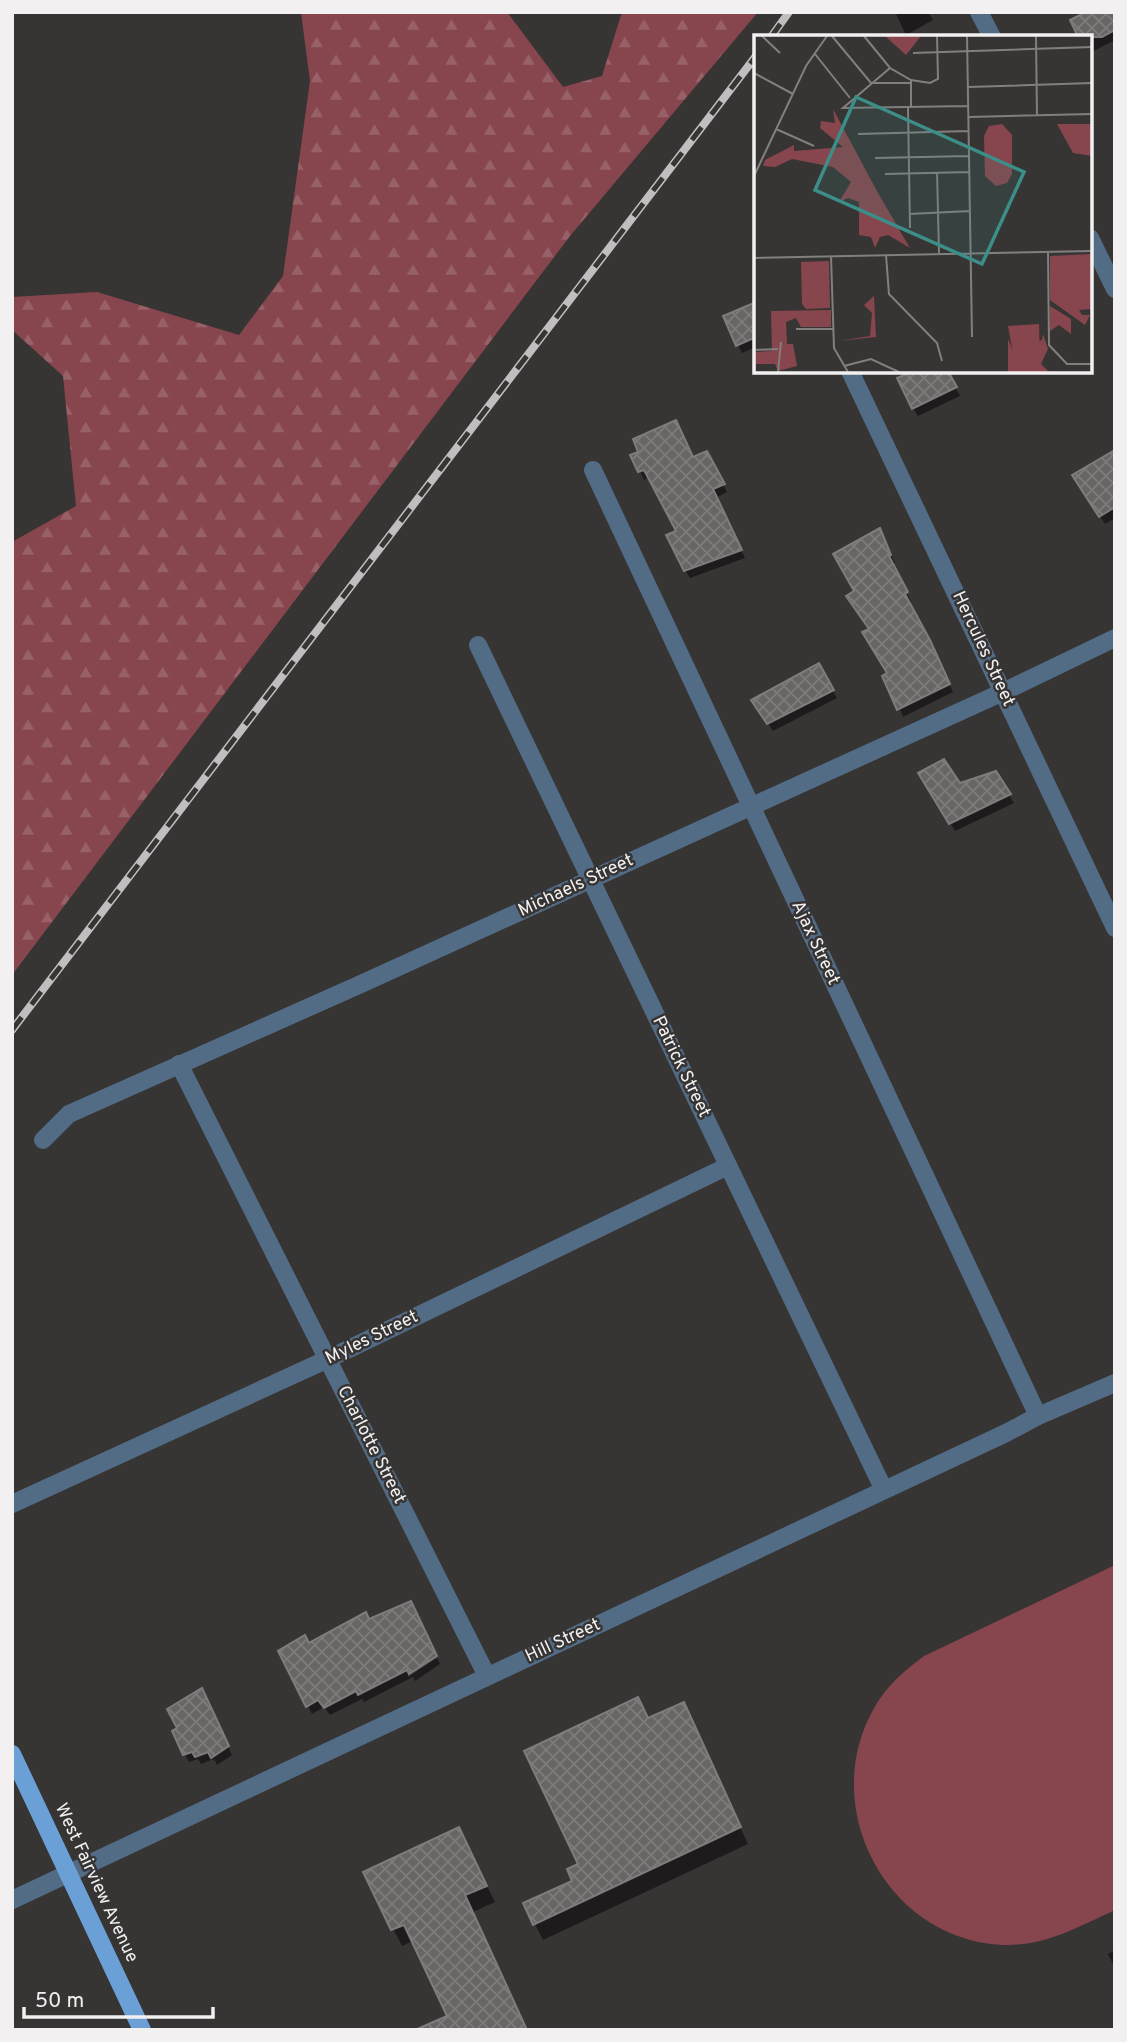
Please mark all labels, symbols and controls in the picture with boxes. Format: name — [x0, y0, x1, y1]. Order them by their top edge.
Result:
inset map — [754, 35, 1092, 373]
street label: Hercules Street — [946, 588, 1020, 710]
street label: Michaels Street — [515, 849, 637, 923]
street label: Ajax Street — [785, 897, 845, 989]
street label: Patrick Street — [647, 1012, 715, 1122]
street label: Myles Street — [322, 1306, 422, 1370]
street label: Charlotte Street — [331, 1382, 411, 1508]
street label: Hill Street — [522, 1614, 604, 1668]
street label: West Fairview Avenue — [49, 1800, 143, 1966]
scale bar — [24, 1976, 214, 2020]
text: 50 m — [35, 1988, 84, 2015]

